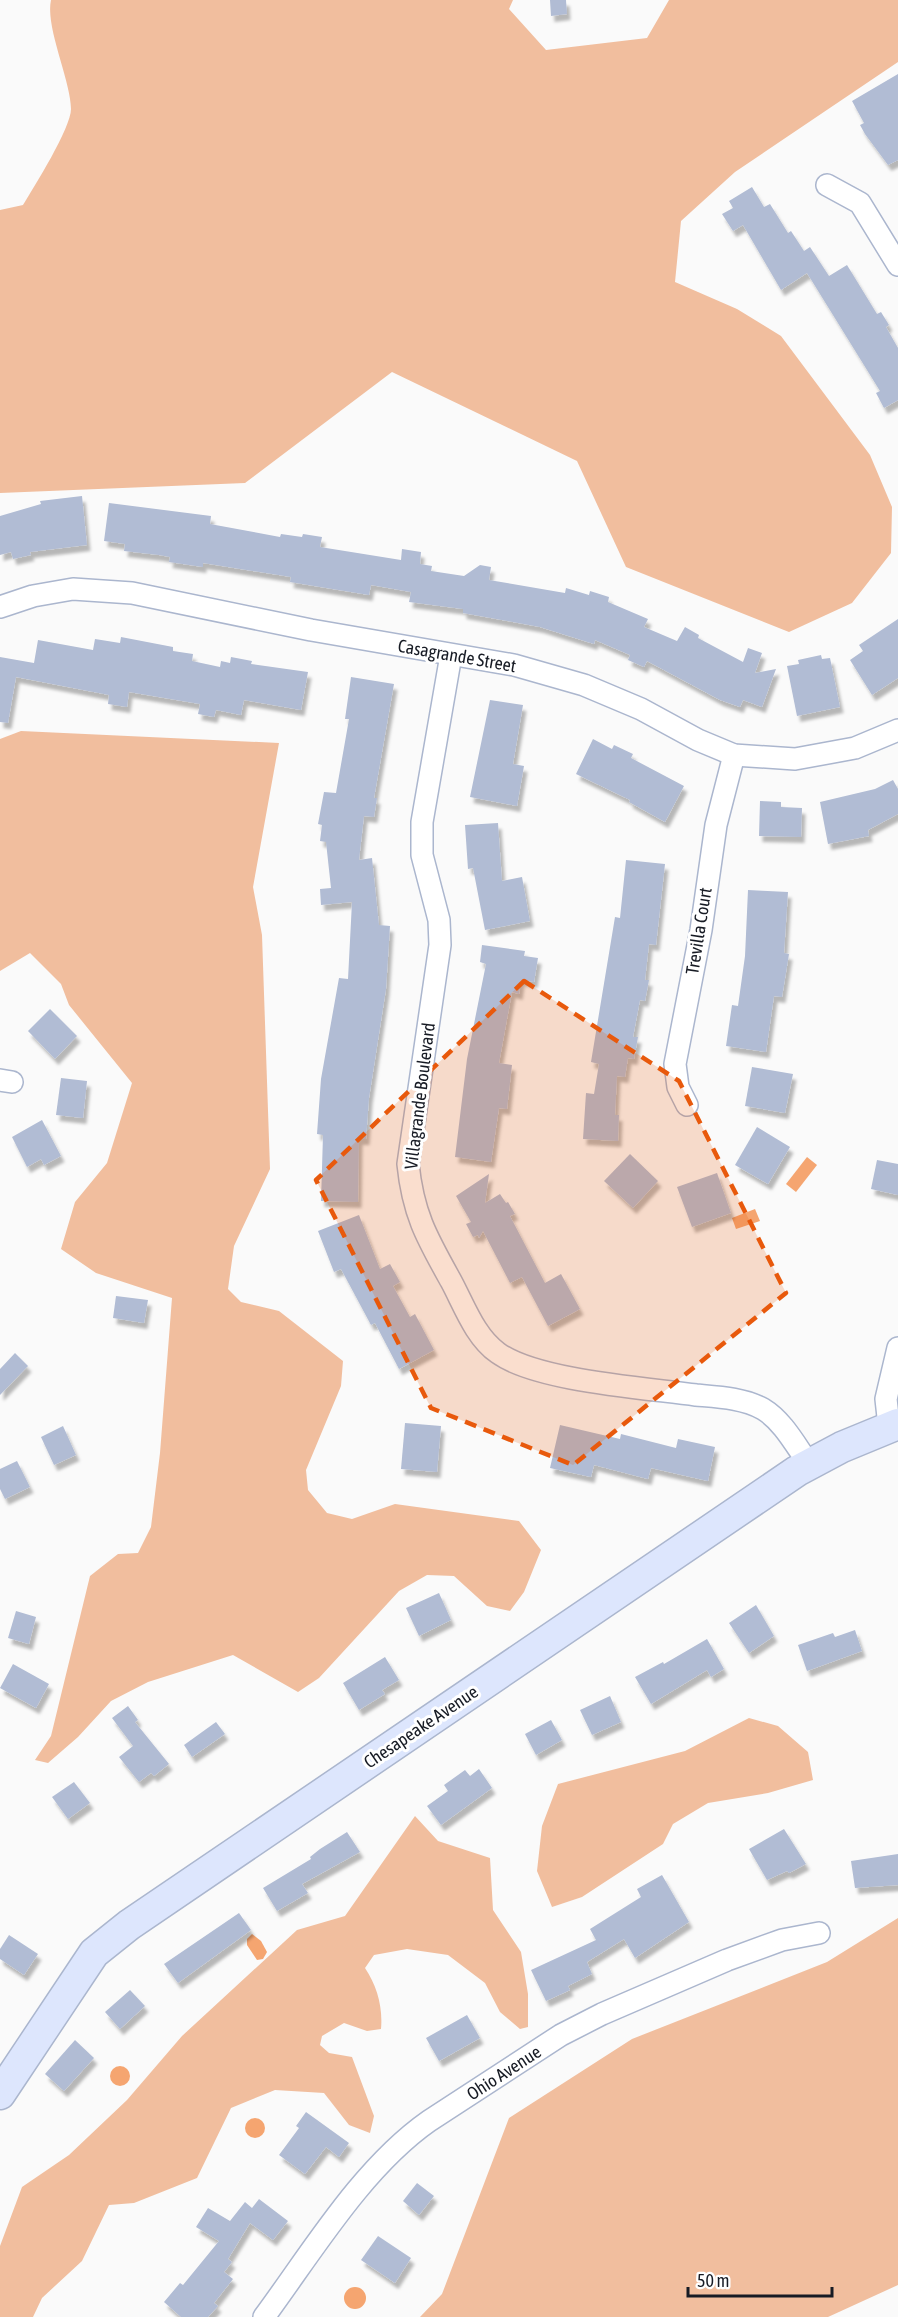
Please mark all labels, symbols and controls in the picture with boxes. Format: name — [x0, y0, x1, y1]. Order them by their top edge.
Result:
street label: Casagrande Street — [396, 635, 518, 676]
street label: Trevilla Court — [681, 886, 716, 976]
street label: Villagrande Boulevard — [400, 1021, 439, 1170]
street label: Chesapeake Avenue — [360, 1681, 482, 1772]
street label: Ohio Avenue — [463, 2041, 545, 2104]
scale bar — [688, 2260, 832, 2298]
text: 50 m — [697, 2270, 729, 2291]

